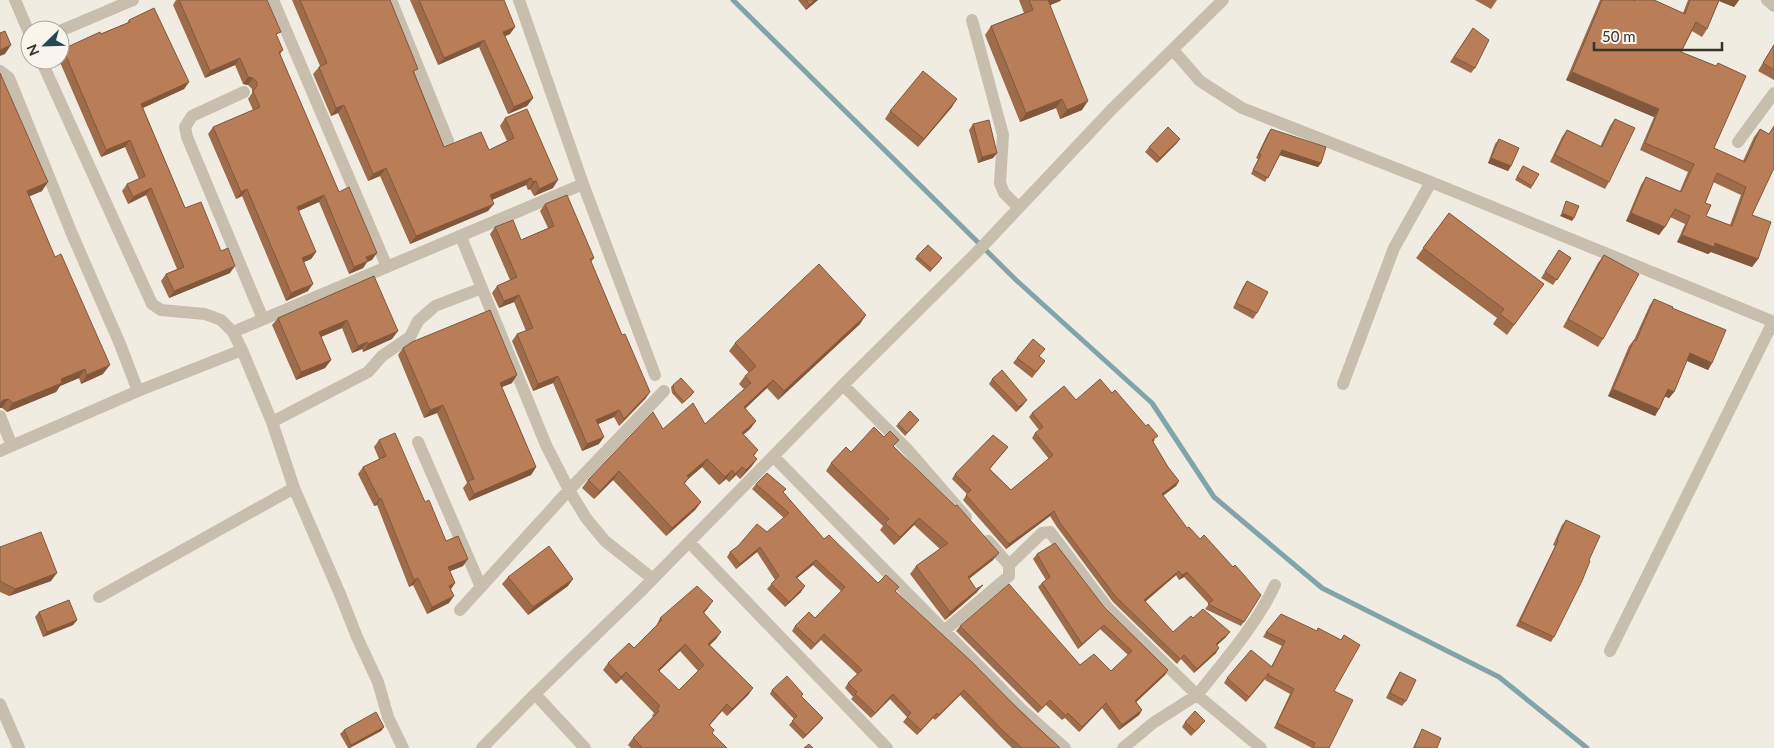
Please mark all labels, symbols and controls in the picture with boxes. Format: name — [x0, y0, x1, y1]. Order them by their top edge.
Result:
north arrow — [20, 20, 70, 70]
scale bar — [1594, 20, 1722, 52]
text: 50 m — [1602, 27, 1636, 45]
text: N — [23, 42, 43, 59]

